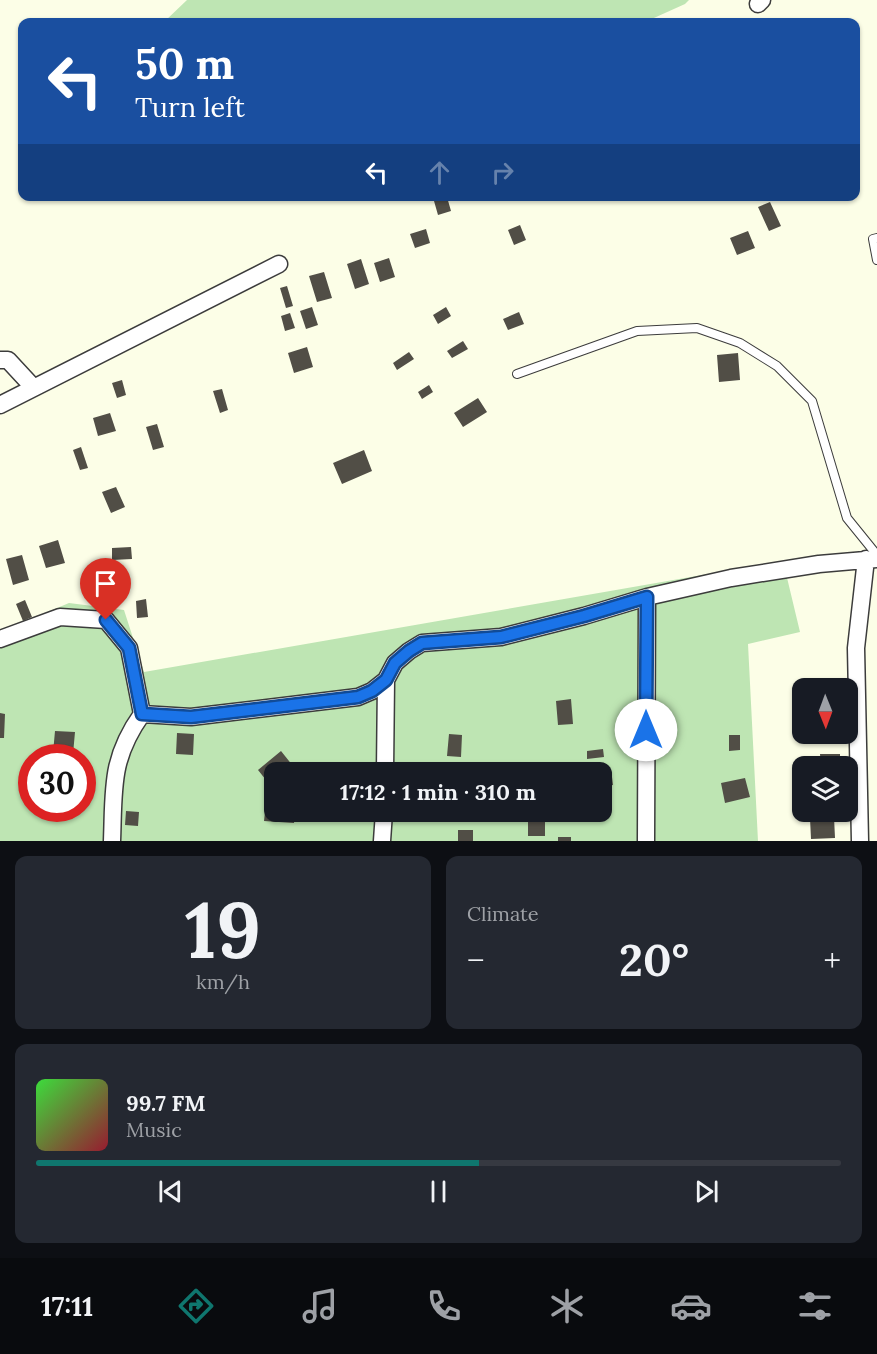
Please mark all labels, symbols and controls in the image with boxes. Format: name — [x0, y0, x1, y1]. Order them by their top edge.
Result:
text: 50 m — [135, 37, 234, 91]
icon: left — [36, 42, 114, 120]
text: Turn left — [135, 90, 245, 124]
icon: left — [360, 156, 393, 189]
icon: ahead — [423, 156, 456, 189]
icon: right — [486, 156, 519, 189]
pin — [80, 558, 131, 620]
icon: arrive — [89, 567, 122, 600]
north arrow — [792, 678, 858, 744]
map controls — [792, 678, 858, 822]
position arrow — [614, 698, 678, 762]
speed limit sign: 30 — [18, 744, 96, 822]
button: layers — [792, 756, 858, 822]
text: 17:12 · 1 min · 310 m — [340, 778, 536, 806]
text: 19 — [185, 880, 261, 979]
text: Climate — [467, 901, 539, 926]
text: 20° — [619, 931, 689, 988]
text: − — [467, 939, 485, 981]
text: + — [823, 939, 841, 981]
text: km/h — [196, 969, 250, 994]
text: 99.7 FM — [126, 1089, 206, 1117]
text: Music — [126, 1117, 182, 1142]
icon: previous — [154, 1175, 187, 1208]
icon: pause — [422, 1175, 455, 1208]
icon: next — [690, 1175, 723, 1208]
icon: directions — [175, 1285, 217, 1327]
icon: music — [299, 1285, 341, 1327]
icon: phone — [423, 1285, 465, 1327]
icon: climate — [546, 1285, 588, 1327]
icon: car — [670, 1285, 712, 1327]
icon: filters — [794, 1285, 836, 1327]
text: 17:11 — [41, 1289, 93, 1323]

